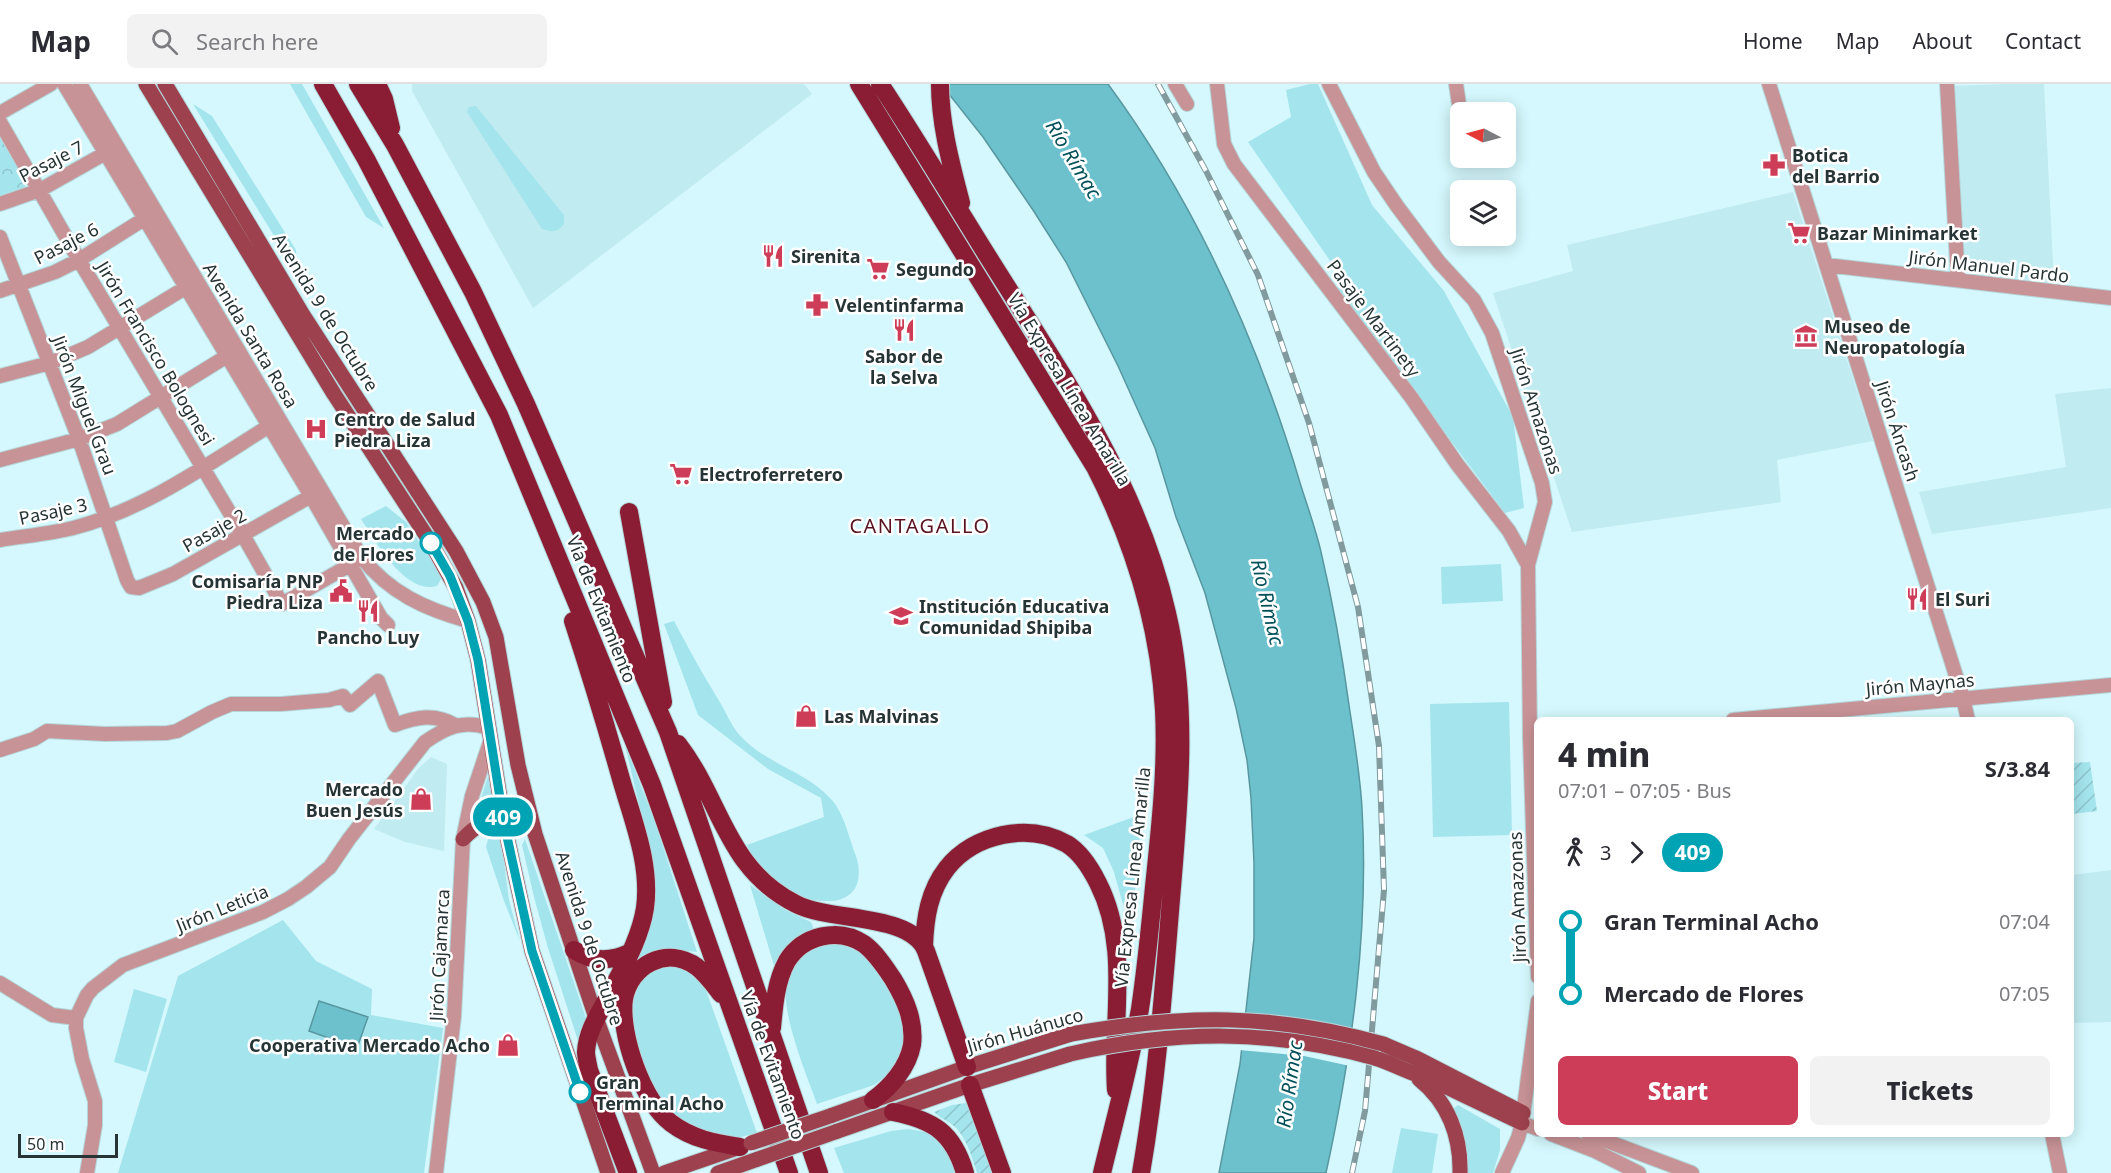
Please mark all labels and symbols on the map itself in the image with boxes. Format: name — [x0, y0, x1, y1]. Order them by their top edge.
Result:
north arrow — [1450, 102, 1516, 168]
water label: Río Rímac — [1040, 114, 1109, 204]
street label: Pasaje 7 — [15, 135, 87, 187]
place label: Botica del Barrio — [1792, 143, 1880, 188]
pharmacy icon: Botica del Barrio — [1761, 152, 1787, 178]
street label: Pasaje 6 — [30, 217, 102, 269]
supermarket icon: Bazar Minimarket — [1786, 220, 1812, 246]
place label: Bazar Minimarket — [1817, 221, 1978, 245]
street label: Avenida 9 de Octubre — [268, 229, 384, 395]
restaurant icon: Sirenita — [760, 243, 786, 269]
place label: Sirenita — [791, 244, 860, 268]
street label: Jirón Manuel Pardo — [1905, 244, 2071, 288]
street label: Pasaje Martinety — [1322, 254, 1427, 382]
street label: Jirón Francisco Bolognesi — [90, 255, 221, 450]
supermarket icon: Segundo — [865, 256, 891, 282]
place label: Segundo — [896, 257, 974, 281]
street label: Avenida Santa Rosa — [198, 258, 304, 412]
street label: Vía Expresa Línea Amarilla — [1003, 288, 1137, 490]
pharmacy icon: Velentinfarma — [804, 292, 830, 318]
place label: Velentinfarma — [835, 293, 964, 317]
place label: Museo de Neuropatología — [1824, 314, 1965, 359]
restaurant icon: Sabor de la Selva — [891, 317, 917, 343]
museum icon: Museo de Neuropatología — [1793, 323, 1819, 349]
street label: Jirón Miguel Grau — [47, 330, 123, 478]
street label: Jirón Amazonas — [1505, 343, 1569, 477]
place label: Sabor de la Selva — [865, 344, 943, 389]
street label: Jirón Áncash — [1870, 376, 1926, 484]
place label: Centro de Salud Piedra Liza — [334, 407, 475, 452]
hospital icon: Centro de Salud Piedra Liza — [303, 416, 329, 442]
supermarket icon: Electroferretero — [668, 461, 694, 487]
place label: Electroferretero — [699, 462, 843, 486]
street label: Pasaje 3 — [17, 492, 89, 530]
street label: Pasaje 2 — [178, 503, 250, 557]
district label: CANTAGALLO — [849, 512, 991, 539]
place label: Mercado de Flores — [333, 521, 414, 566]
marker: Mercado de Flores — [420, 532, 442, 554]
street label: Vía de Evitamiento — [562, 532, 642, 686]
water label: Río Rímac — [1245, 556, 1291, 649]
place label: Comisaría PNP Piedra Liza — [192, 569, 323, 614]
public building icon: Comisaría PNP Piedra Liza — [328, 578, 354, 604]
restaurant icon: El Suri — [1904, 586, 1930, 612]
place label: El Suri — [1935, 587, 1990, 611]
place label: Institución Educativa Comunidad Shipiba — [919, 594, 1109, 639]
restaurant icon: Pancho Luy — [355, 598, 381, 624]
school or university icon: Institución Educativa Comunidad Shipiba — [888, 603, 914, 629]
place label: Pancho Luy — [317, 625, 420, 649]
street label: Jirón Maynas — [1863, 667, 1975, 701]
shop icon: Las Malvinas — [793, 703, 819, 729]
place label: Las Malvinas — [824, 704, 939, 728]
street label: Vía Expresa Línea Amarilla — [1108, 766, 1156, 988]
place label: Mercado Buen Jesús — [306, 777, 403, 822]
shop icon: Mercado Buen Jesús — [408, 786, 434, 812]
line badge: 409 — [468, 798, 538, 836]
street label: Jirón Amazonas — [1503, 831, 1531, 965]
street label: Avenida 9 de Octubre — [550, 848, 630, 1028]
street label: Jirón Leticia — [170, 879, 272, 938]
street label: Jirón Cajamarca — [423, 888, 454, 1024]
street label: Vía de Evitamiento — [735, 987, 811, 1143]
street label: Jirón Huánuco — [962, 1002, 1086, 1059]
shop icon: Cooperativa Mercado Acho — [495, 1032, 521, 1058]
place label: Cooperativa Mercado Acho — [249, 1033, 490, 1057]
water label: Río Rímac — [1270, 1038, 1309, 1129]
place label: Gran Terminal Acho — [596, 1070, 724, 1115]
marker: Gran Terminal Acho — [569, 1081, 591, 1103]
scale bar — [18, 1131, 118, 1158]

